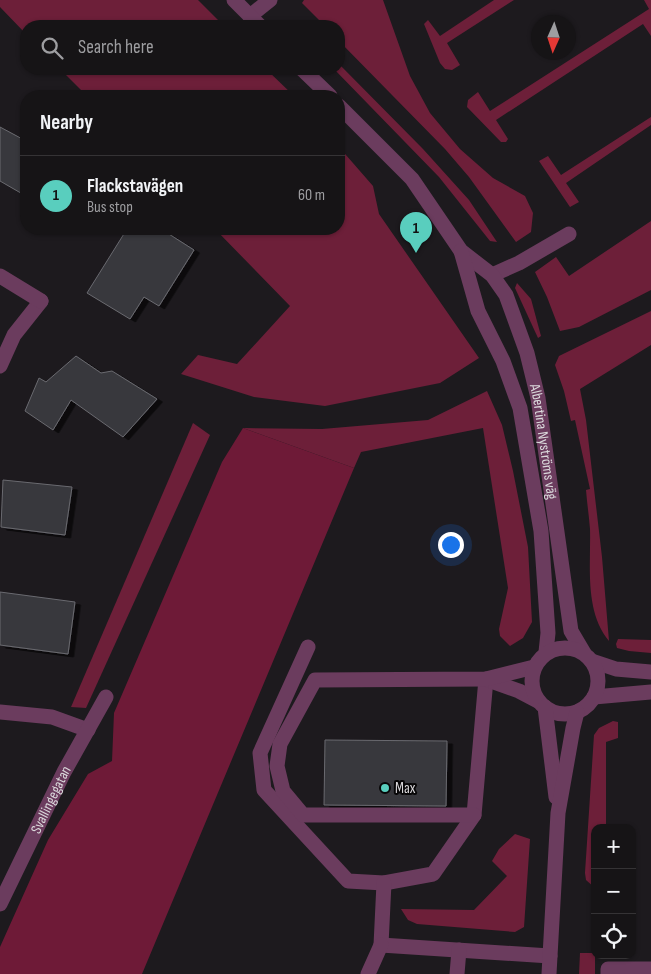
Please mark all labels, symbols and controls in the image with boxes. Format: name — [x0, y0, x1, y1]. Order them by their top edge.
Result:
north arrow — [531, 15, 576, 60]
search box — [20, 20, 345, 75]
icon: search — [38, 34, 66, 62]
text: Search here — [78, 36, 154, 59]
text: Nearby — [40, 110, 93, 135]
text: Flackstavägen — [87, 175, 183, 198]
text: 1 — [53, 186, 59, 205]
text: 60 m — [298, 186, 325, 205]
text: Bus stop — [87, 198, 133, 217]
pin: 1 — [400, 212, 432, 253]
street label: Albertina Nyströms väg — [525, 381, 562, 501]
your location — [438, 532, 464, 558]
street label: Svallingegatan — [26, 762, 75, 837]
place label: Max — [395, 779, 416, 798]
marker: Max — [379, 782, 391, 794]
map controls — [591, 824, 636, 959]
button: + — [591, 824, 636, 869]
button: − — [591, 869, 636, 914]
button: locate — [591, 914, 636, 959]

